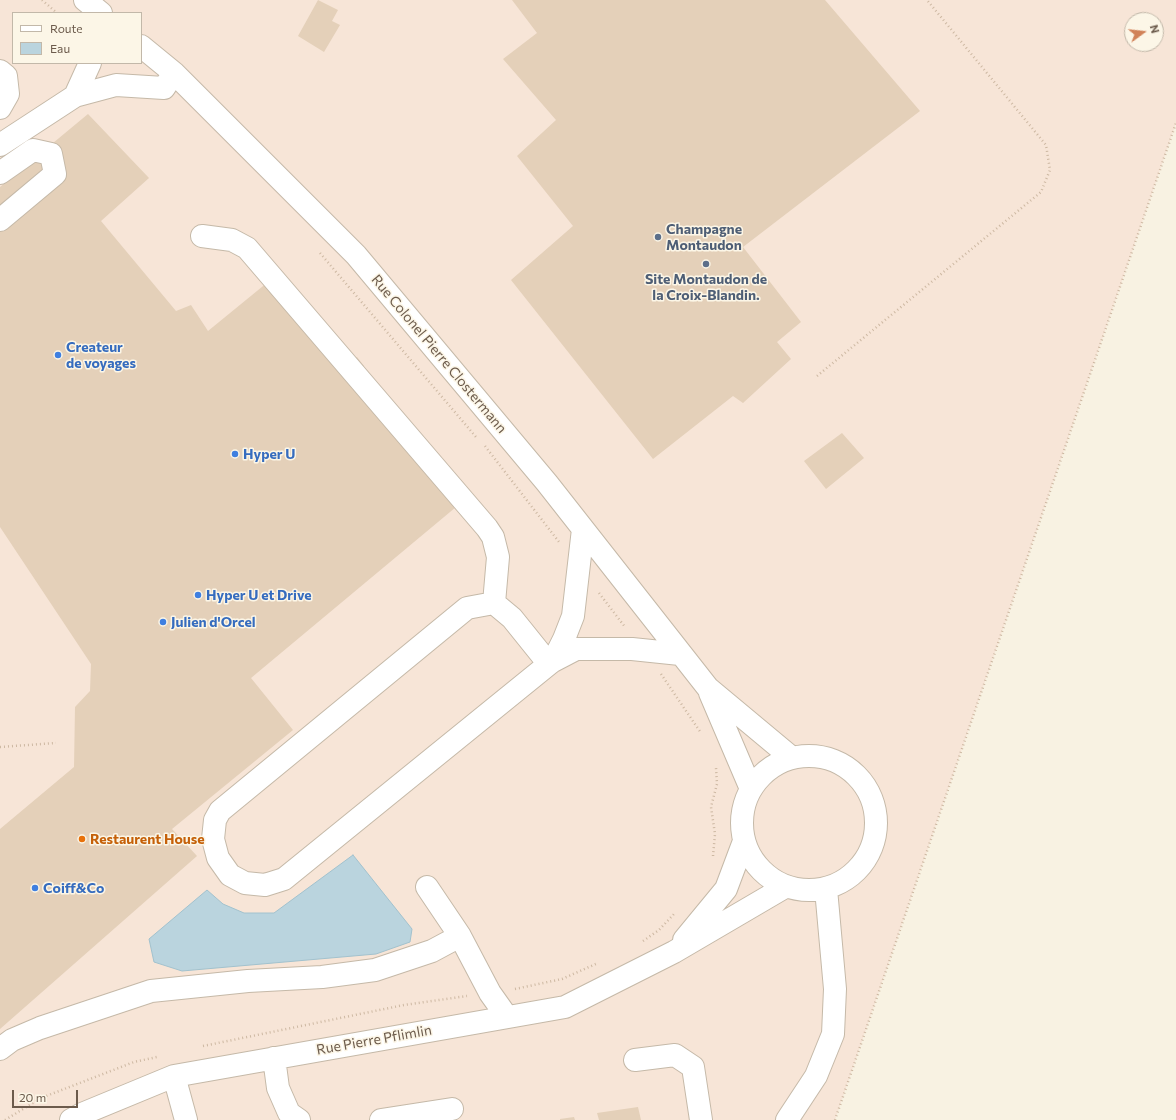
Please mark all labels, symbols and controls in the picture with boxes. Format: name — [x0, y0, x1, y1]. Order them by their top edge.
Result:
legend — [12, 12, 142, 64]
north arrow — [1124, 12, 1164, 52]
text: Route — [50, 21, 83, 35]
text: N — [1148, 23, 1162, 35]
text: Eau — [50, 41, 70, 55]
place label: Champagne Montaudon — [666, 221, 742, 254]
marker: Champagne Montaudon — [653, 232, 663, 242]
marker: Site Montaudon de la Croix-Blandin. — [701, 259, 711, 269]
street label: Rue Colonel Pierre Clostermann — [368, 271, 510, 437]
place label: Site Montaudon de la Croix-Blandin. — [645, 271, 767, 304]
place label: Createur de voyages — [66, 339, 136, 372]
marker: Createur de voyages — [53, 350, 63, 360]
place label: Hyper U — [243, 446, 295, 462]
marker: Hyper U — [230, 449, 240, 459]
place label: Hyper U et Drive — [206, 587, 312, 603]
marker: Hyper U et Drive — [193, 590, 203, 600]
place label: Julien d'Orcel — [171, 614, 256, 630]
marker: Julien d'Orcel — [158, 617, 168, 627]
place label: Restaurent House — [90, 831, 205, 847]
marker: Restaurent House — [77, 834, 87, 844]
place label: Coiff&Co — [43, 880, 104, 896]
marker: Coiff&Co — [30, 883, 40, 893]
street label: Rue Pierre Pflimlin — [315, 1022, 433, 1058]
scale bar — [14, 1082, 80, 1108]
text: 20 m — [19, 1090, 46, 1104]

